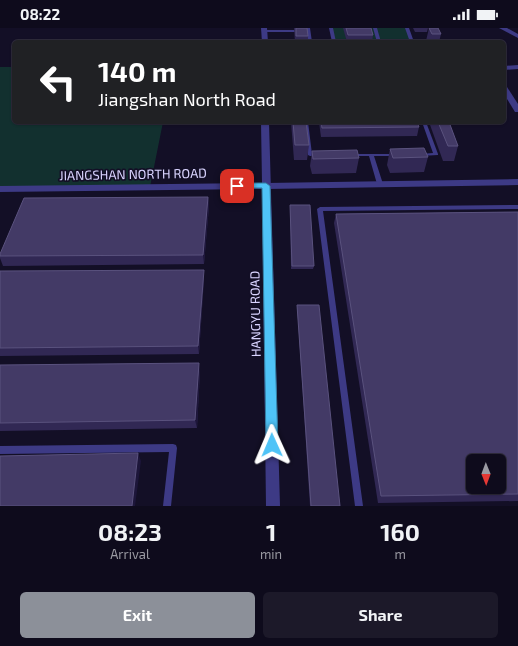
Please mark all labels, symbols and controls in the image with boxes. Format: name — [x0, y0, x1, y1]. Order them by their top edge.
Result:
text: 08:22 — [20, 5, 60, 23]
text: 140 m — [98, 54, 176, 88]
icon: left — [32, 56, 84, 108]
text: Jiangshan North Road — [98, 88, 276, 110]
street label: JIANGSHAN NORTH ROAD — [59, 165, 207, 183]
pin — [220, 169, 254, 203]
icon: arrive — [226, 175, 248, 197]
street label: HANGYU ROAD — [246, 271, 264, 357]
position arrow — [251, 424, 293, 466]
north arrow — [466, 454, 506, 494]
map controls — [466, 454, 506, 494]
text: 08:23 — [98, 517, 162, 546]
text: 1 — [266, 517, 276, 546]
text: 160 — [380, 517, 420, 546]
text: Arrival — [110, 546, 150, 562]
text: min — [260, 546, 282, 562]
text: m — [394, 546, 406, 562]
button: Exit — [20, 592, 255, 638]
button: Share — [263, 592, 498, 638]

